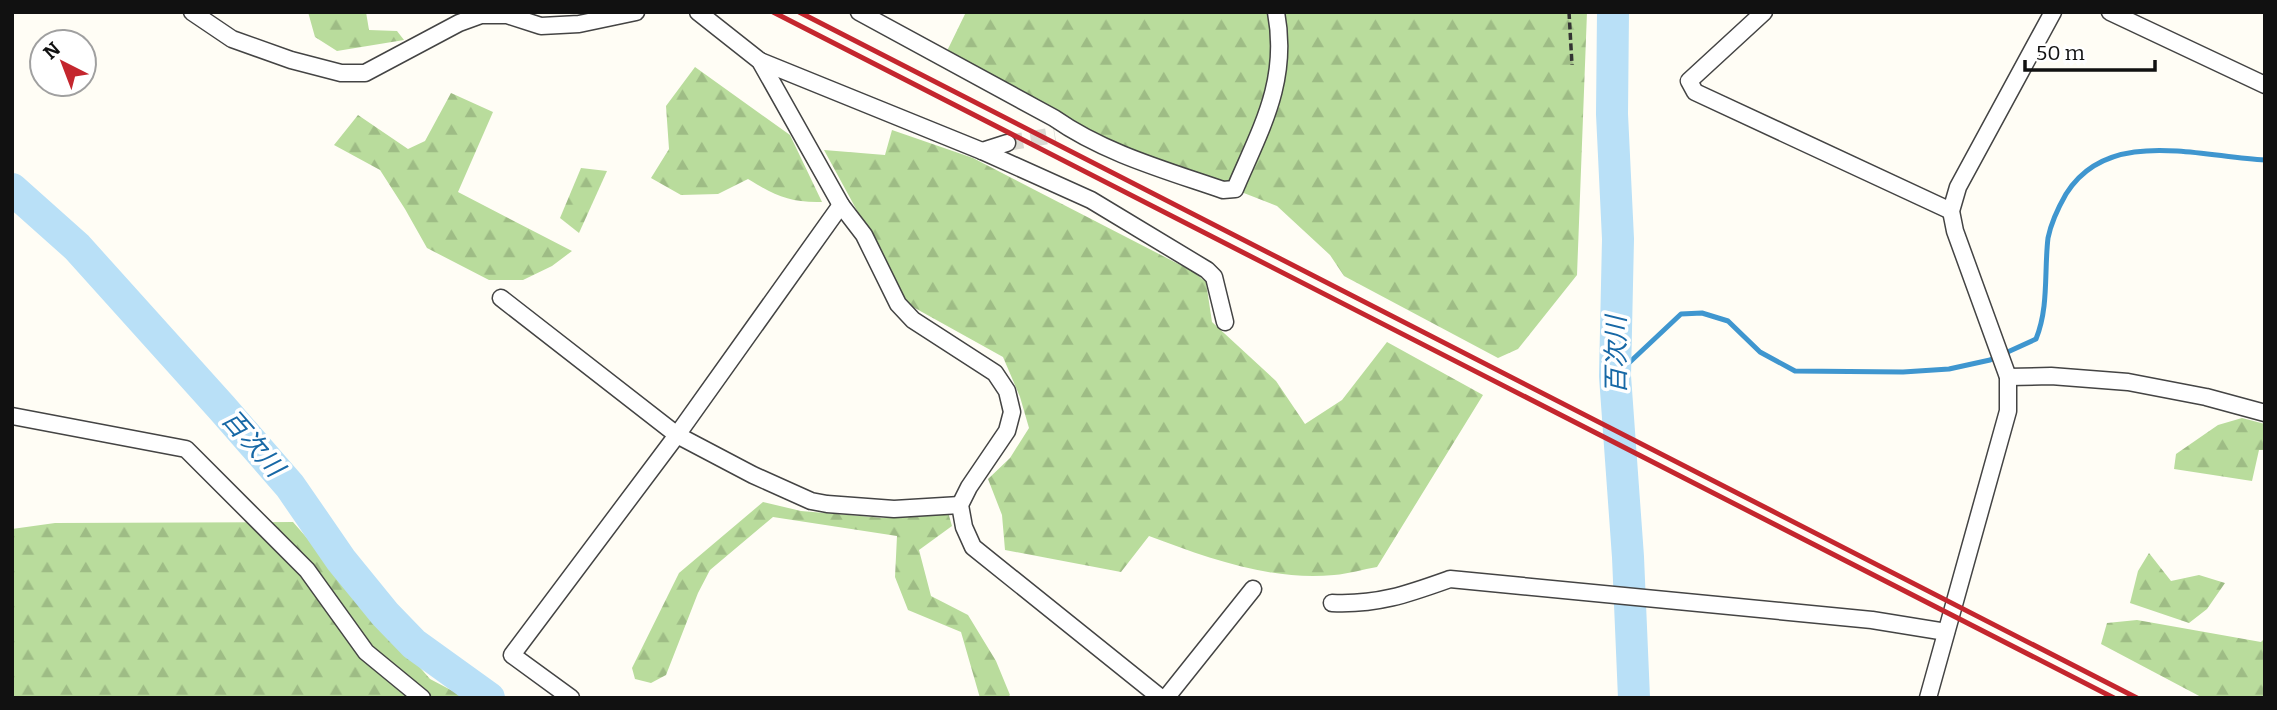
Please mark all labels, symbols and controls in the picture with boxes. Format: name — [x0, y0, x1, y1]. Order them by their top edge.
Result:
north arrow — [28, 28, 98, 98]
scale bar — [2025, 28, 2154, 72]
text: N — [39, 37, 65, 64]
text: 50 m — [2036, 40, 2085, 66]
water label: 百次川 — [1601, 313, 1632, 394]
water label: 百次川 — [215, 404, 292, 485]

